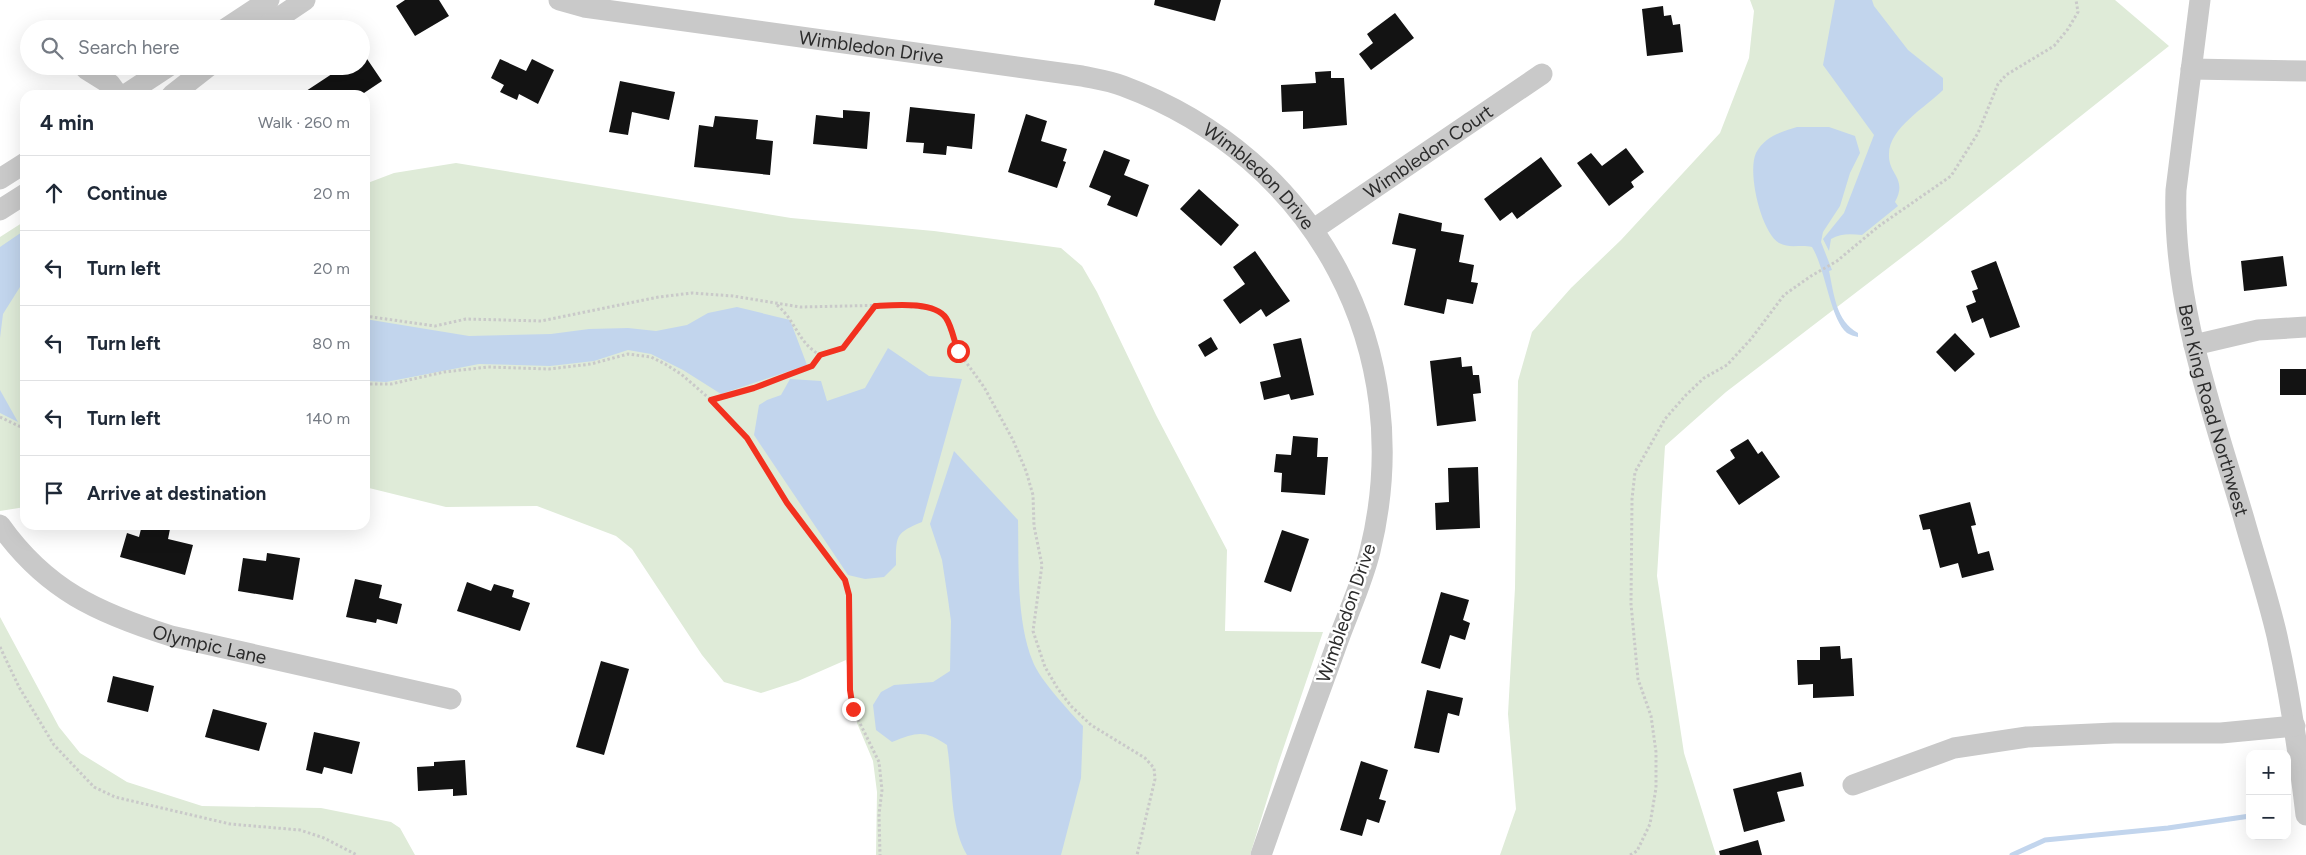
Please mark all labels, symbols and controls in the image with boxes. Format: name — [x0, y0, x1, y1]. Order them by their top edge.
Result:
search box — [20, 20, 370, 75]
street label: Wimbledon Drive — [797, 25, 945, 68]
icon: search — [38, 34, 66, 62]
text: Search here — [78, 36, 180, 59]
street label: Wimbledon Court — [1359, 99, 1497, 203]
text: 4 min — [40, 110, 94, 135]
text: Walk · 260 m — [258, 113, 350, 132]
street label: Wimbledon Drive — [1199, 117, 1320, 234]
icon: ahead — [40, 179, 68, 207]
text: Continue — [87, 182, 167, 205]
text: 20 m — [313, 184, 350, 203]
icon: left — [40, 254, 68, 282]
text: Turn left — [87, 257, 161, 280]
text: 20 m — [313, 259, 350, 278]
street label: Ben King Road Northwest — [2174, 302, 2254, 519]
icon: left — [40, 329, 68, 357]
text: Turn left — [87, 332, 161, 355]
text: 80 m — [312, 334, 350, 353]
route start — [947, 340, 970, 363]
icon: left — [40, 404, 68, 432]
text: Turn left — [87, 407, 161, 430]
text: 140 m — [306, 409, 350, 428]
icon: arrive — [40, 479, 68, 507]
text: Arrive at destination — [87, 482, 266, 505]
street label: Wimbledon Drive — [1311, 540, 1381, 686]
street label: Olympic Lane — [150, 619, 269, 669]
route end — [842, 698, 865, 721]
map controls — [2246, 750, 2291, 840]
button: + — [2246, 750, 2291, 795]
button: − — [2246, 795, 2291, 840]

